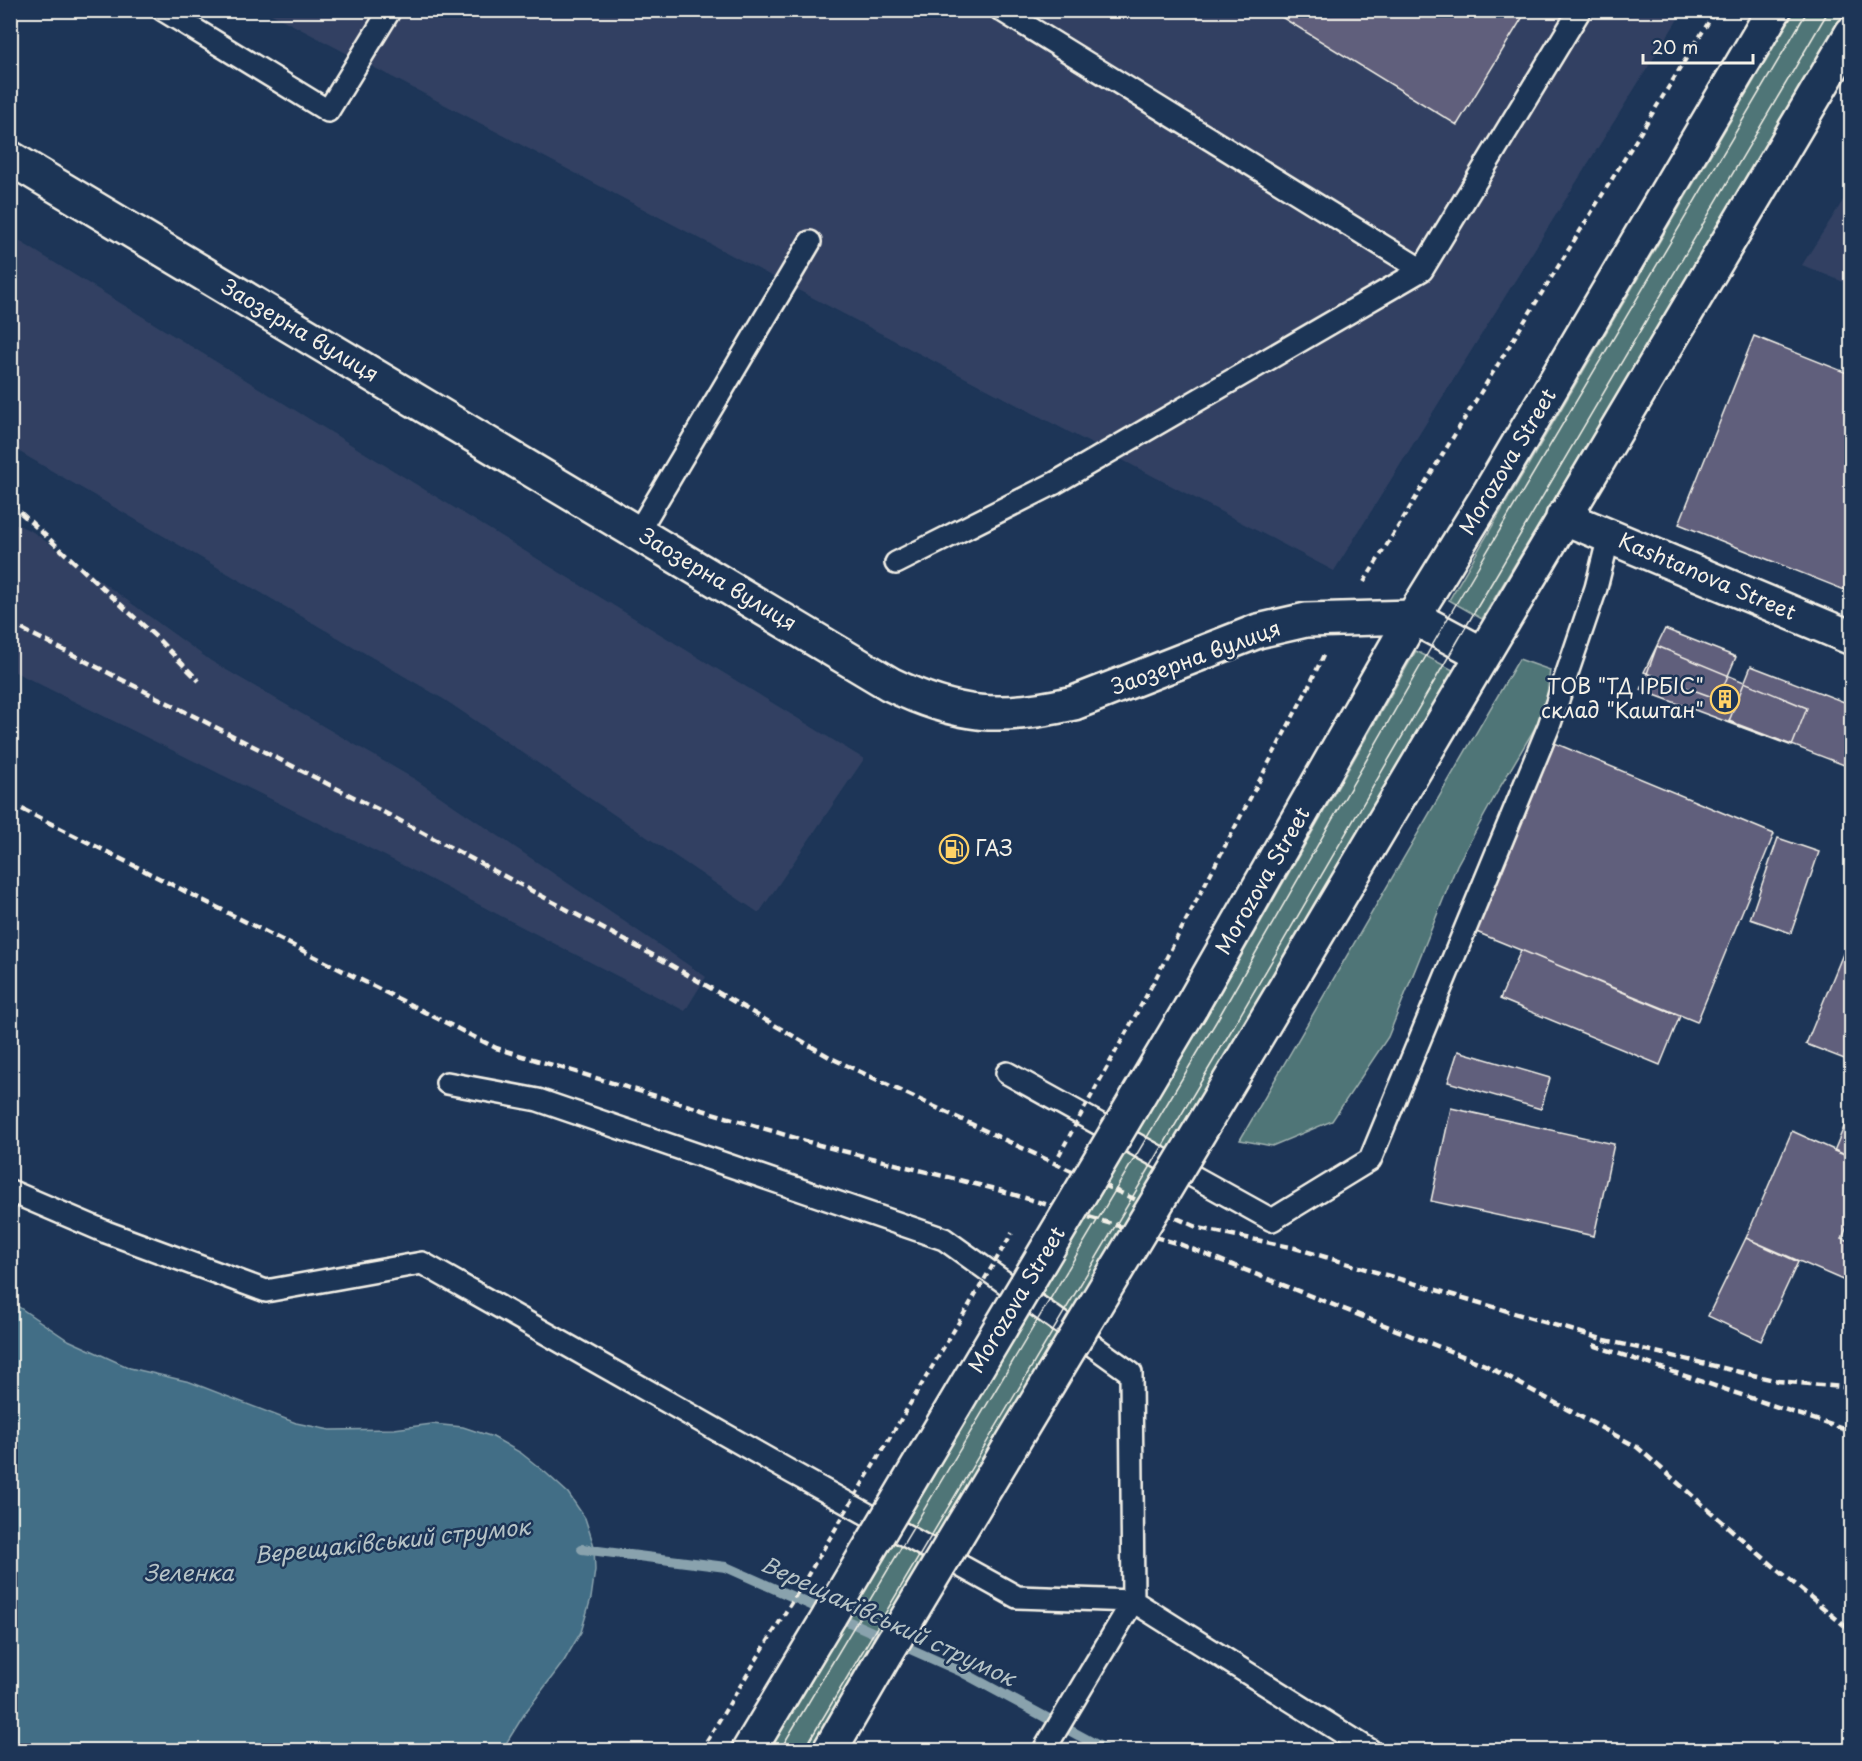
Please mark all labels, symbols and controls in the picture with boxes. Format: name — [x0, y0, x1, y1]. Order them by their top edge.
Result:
scale bar — [1643, 27, 1752, 65]
text: 20 m — [1652, 33, 1698, 60]
street label: Заозерна вулиця — [216, 270, 386, 389]
street label: Morozova Street — [1450, 381, 1563, 540]
street label: Заозерна вулиця — [634, 519, 804, 638]
street label: Kashtanova Street — [1614, 523, 1802, 627]
street label: Заозерна вулиця — [1106, 611, 1284, 702]
place label: ТОВ "ТД ІРБІС" склад "Каштан" — [1541, 669, 1704, 725]
building icon: ТОВ "ТД ІРБІС" склад "Каштан" — [1709, 683, 1741, 715]
street label: Morozova Street — [1206, 800, 1317, 960]
place label: ГАЗ — [975, 831, 1013, 863]
fuel station icon: ГАЗ — [938, 833, 970, 865]
street label: Morozova Street — [959, 1219, 1072, 1378]
water label: Верещаківський струмок — [252, 1508, 533, 1570]
water label: Верещаківський струмок — [756, 1546, 1023, 1694]
water label: Зеленка — [144, 1555, 235, 1588]

